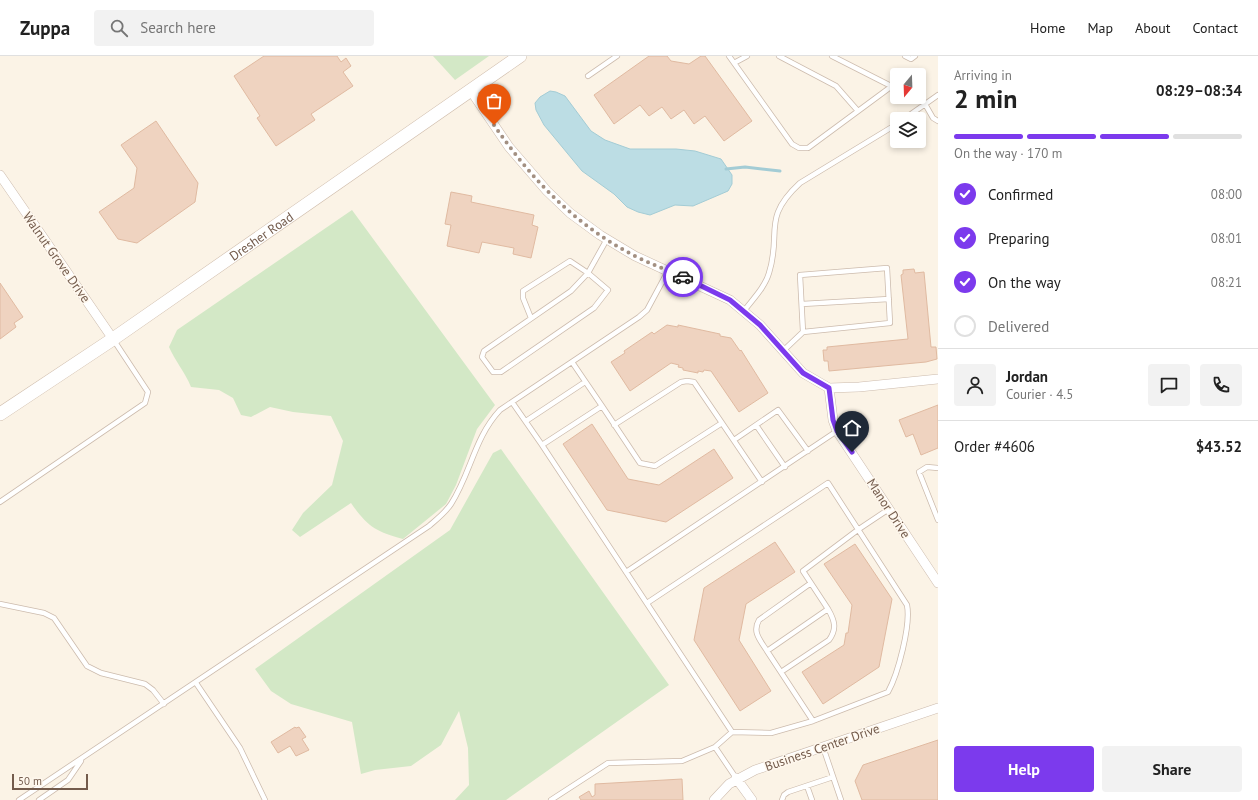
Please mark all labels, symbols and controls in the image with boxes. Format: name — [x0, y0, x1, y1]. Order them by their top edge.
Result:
search box — [94, 10, 374, 46]
text: Zuppa — [20, 16, 70, 40]
icon: search — [108, 17, 130, 39]
text: Search here — [140, 18, 216, 37]
text: Home — [1030, 19, 1065, 37]
text: Map — [1087, 19, 1113, 37]
text: About — [1135, 19, 1171, 37]
text: Contact — [1193, 19, 1238, 37]
text: Arriving in — [954, 67, 1012, 84]
north arrow — [890, 68, 926, 104]
map controls — [890, 68, 926, 148]
text: 08:29–08:34 — [1156, 81, 1242, 100]
text: 2 min — [954, 82, 1017, 115]
pin — [477, 84, 511, 125]
icon: bag — [483, 90, 505, 112]
button: layers — [890, 112, 926, 148]
text: On the way · 170 m — [954, 145, 1062, 162]
icon: check — [954, 183, 976, 205]
text: Confirmed — [988, 185, 1053, 204]
text: 08:00 — [1211, 186, 1242, 203]
street label: Dresher Road — [226, 208, 297, 265]
street label: Walnut Grove Drive — [19, 209, 94, 306]
icon: check — [954, 227, 976, 249]
text: Preparing — [988, 229, 1050, 248]
text: 08:01 — [1211, 230, 1242, 247]
courier — [663, 257, 703, 297]
icon: car — [672, 266, 694, 288]
icon: check — [954, 271, 976, 293]
text: On the way — [988, 273, 1061, 292]
text: 08:21 — [1211, 274, 1242, 291]
text: Delivered — [988, 317, 1049, 336]
button: person — [954, 364, 996, 406]
button: chat — [1148, 364, 1190, 406]
button: phone — [1200, 364, 1242, 406]
text: Jordan — [1006, 367, 1048, 386]
text: Courier · 4.5 — [1006, 386, 1073, 403]
pin — [835, 411, 869, 452]
icon: home — [841, 417, 863, 439]
text: Order #4606 — [954, 437, 1035, 456]
text: $43.52 — [1196, 437, 1242, 456]
street label: Manor Drive — [863, 475, 914, 541]
street label: Business Center Drive — [763, 720, 882, 775]
button: Help — [954, 746, 1094, 792]
button: Share — [1102, 746, 1242, 792]
scale bar — [12, 772, 88, 791]
text: 50 m — [18, 774, 42, 788]

